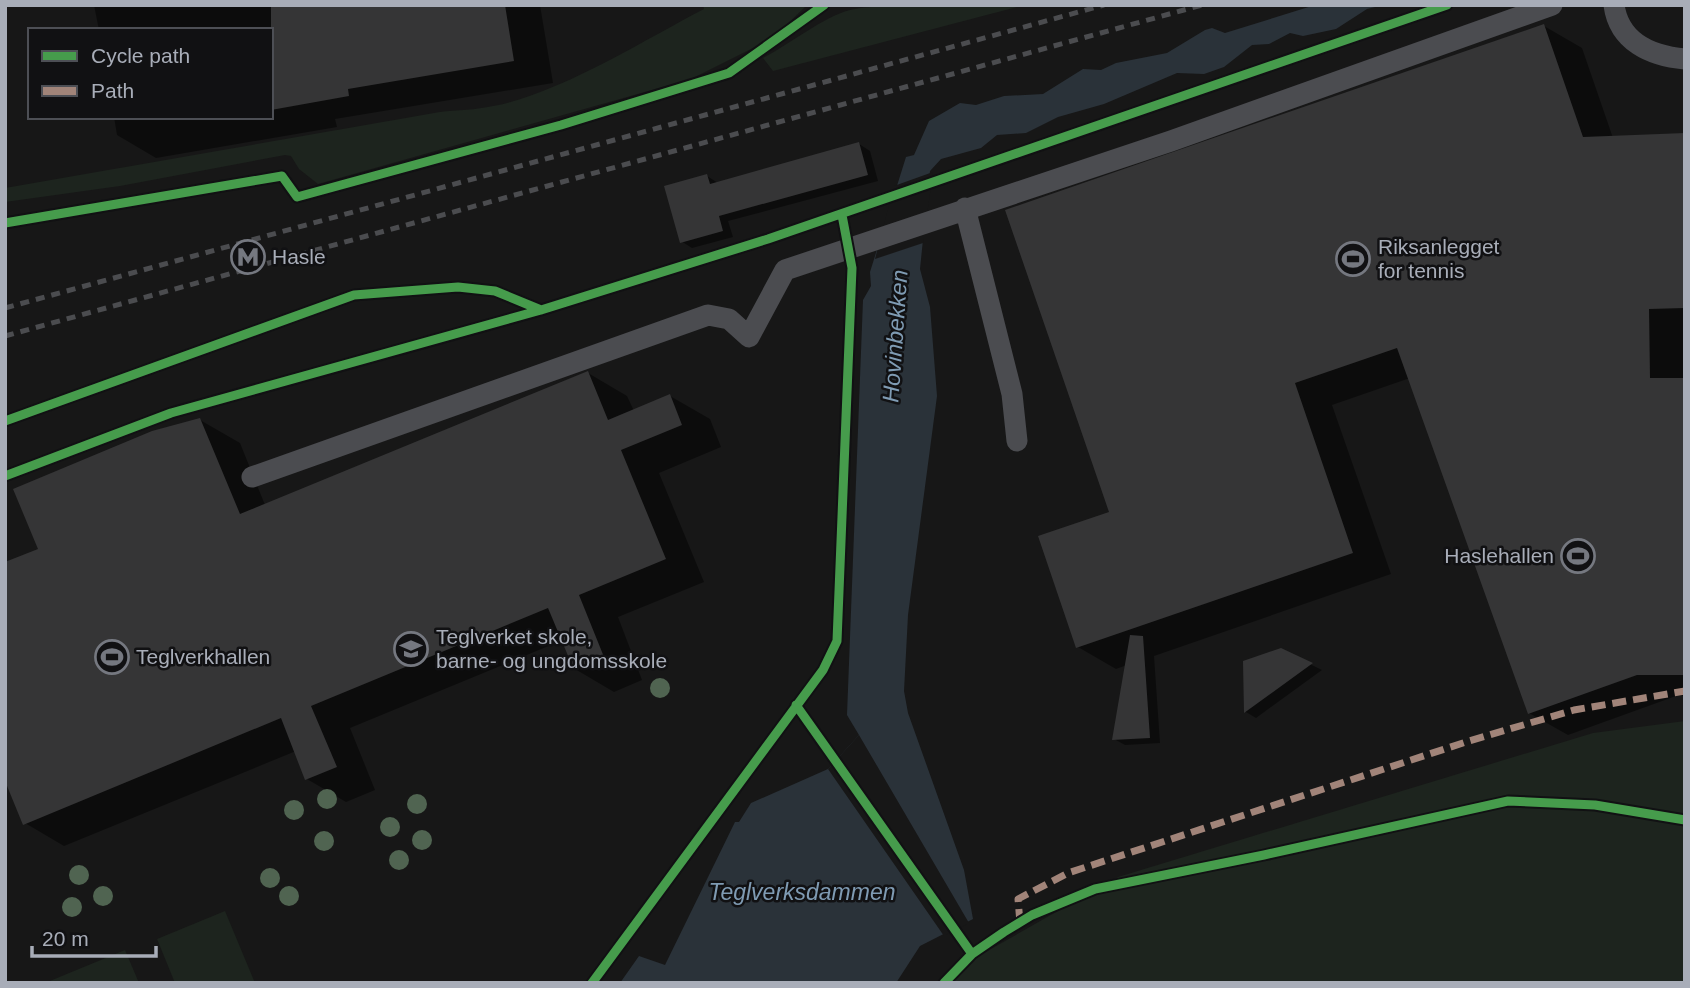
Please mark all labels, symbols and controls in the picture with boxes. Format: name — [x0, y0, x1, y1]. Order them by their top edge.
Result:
legend — [28, 28, 273, 119]
text: Cycle path — [91, 44, 190, 67]
text: Path — [91, 79, 134, 102]
place label: Riksanlegget for tennis — [1378, 235, 1500, 282]
metro station icon: Hasle — [229, 238, 267, 276]
sports icon: Riksanlegget for tennis — [1334, 240, 1372, 278]
place label: Hasle — [272, 245, 326, 268]
water label: Hovinbekken — [877, 269, 913, 403]
sports icon: Haslehallen — [1559, 537, 1597, 575]
place label: Haslehallen — [1444, 544, 1554, 567]
place label: Teglverket skole, barne- og ungdomsskole — [436, 625, 667, 672]
school or university icon: Teglverket skole, barne- og ungdomsskole — [392, 630, 430, 668]
sports icon: Teglverkhallen — [93, 638, 131, 676]
place label: Teglverkhallen — [136, 645, 270, 668]
water label: Teglverksdammen — [708, 879, 896, 905]
scale bar — [32, 914, 156, 958]
text: 20 m — [42, 927, 89, 950]

